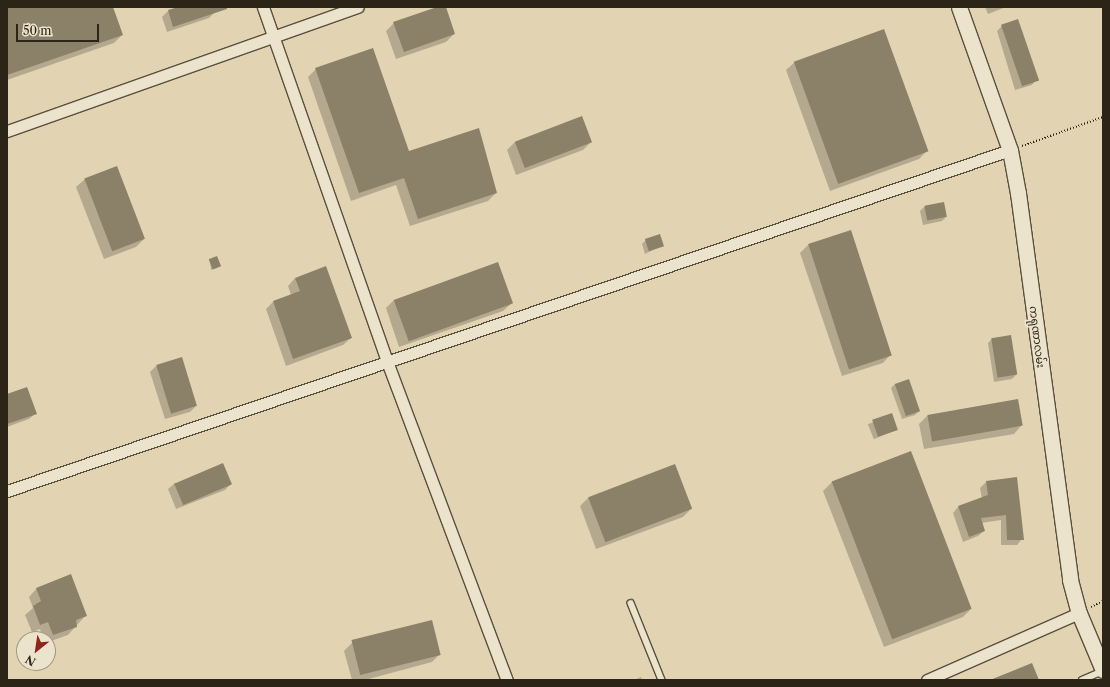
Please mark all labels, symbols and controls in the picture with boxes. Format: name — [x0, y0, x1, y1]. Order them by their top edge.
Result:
scale bar — [18, 16, 101, 42]
text: 50 m — [23, 23, 52, 38]
street label: ကရုဏာလမ်း — [1027, 305, 1047, 369]
north arrow — [16, 631, 56, 671]
text: N — [23, 652, 38, 669]

